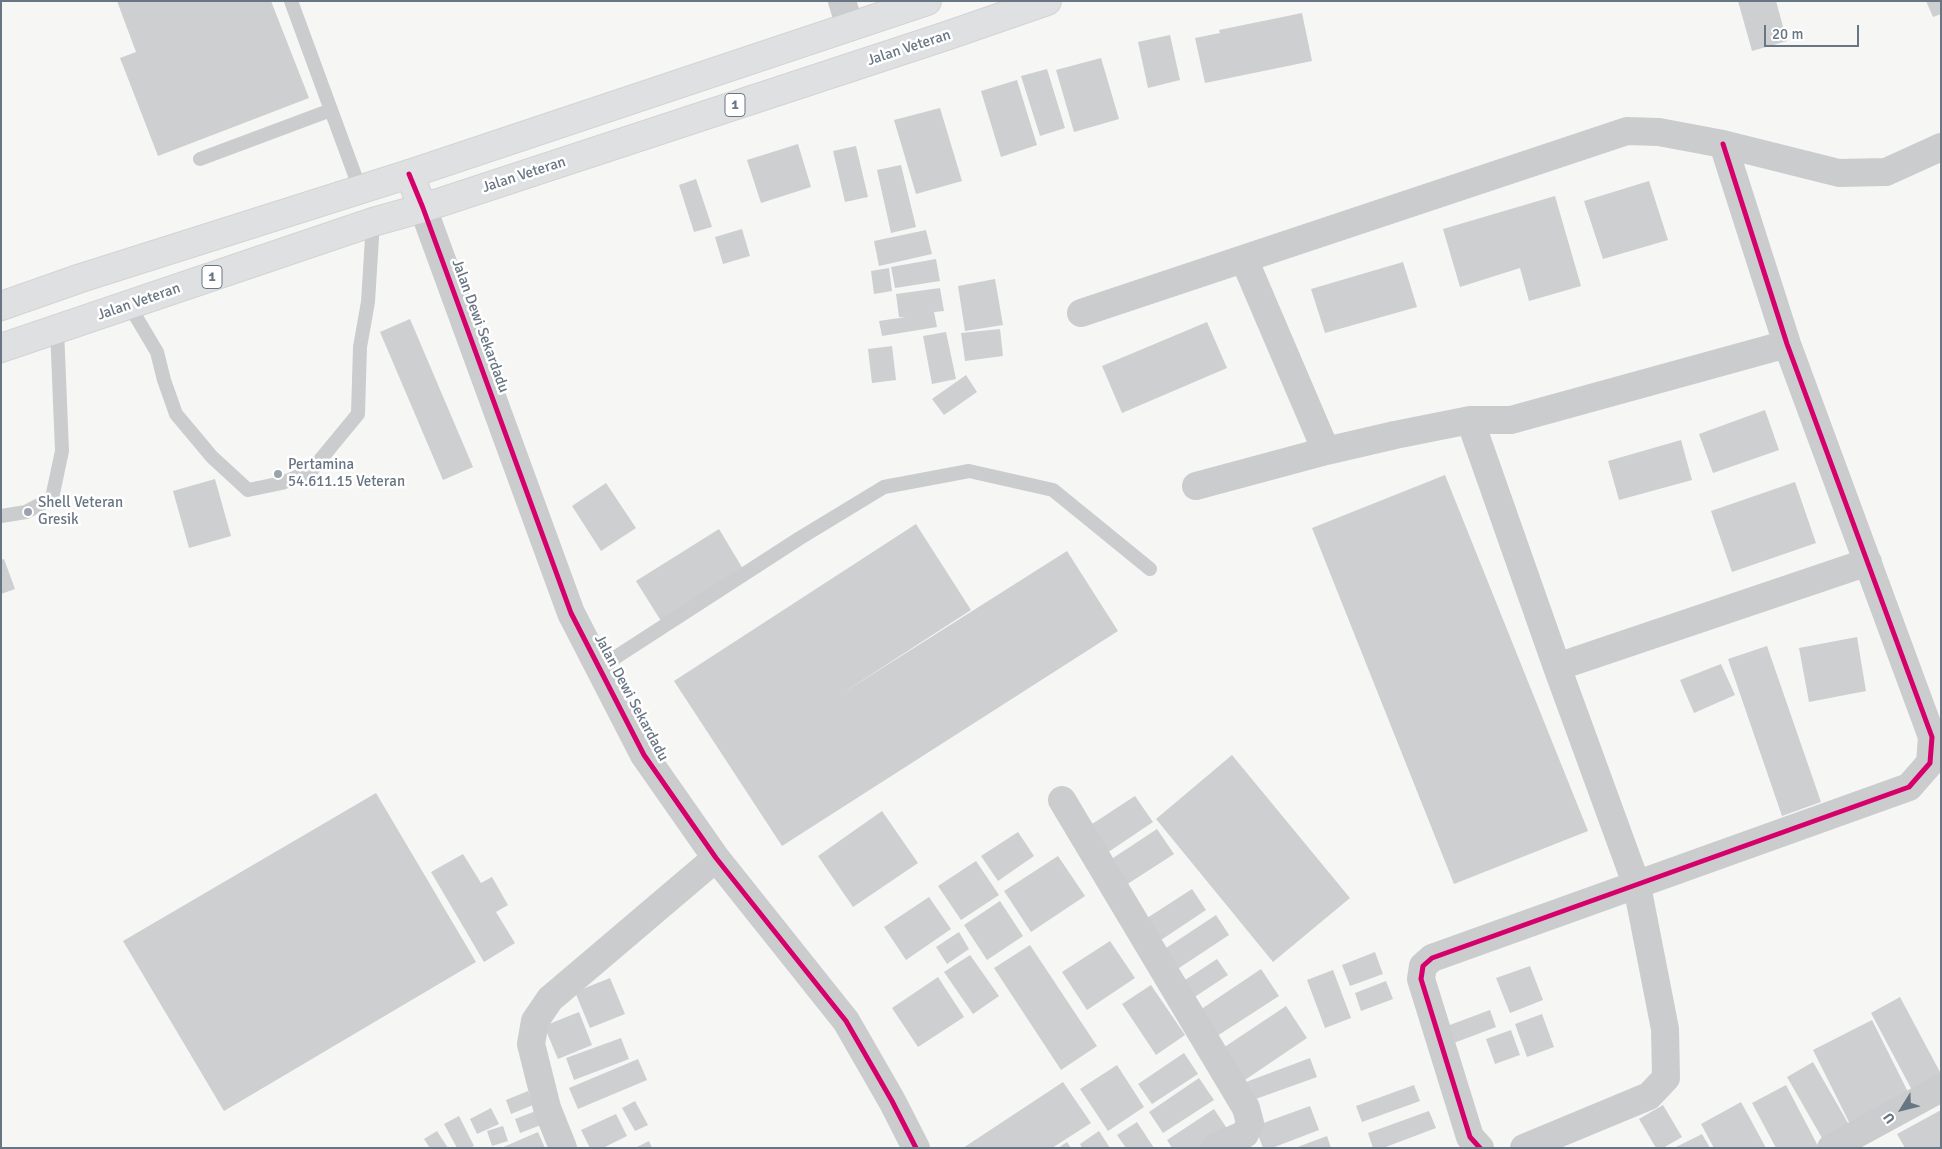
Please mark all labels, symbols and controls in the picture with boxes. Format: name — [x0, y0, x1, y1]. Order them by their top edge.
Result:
scale bar — [1767, 15, 1862, 47]
text: 20 m — [1772, 25, 1803, 43]
street label: Jalan Veteran — [865, 26, 953, 70]
road number: 1 — [725, 94, 745, 116]
street label: Jalan Veteran — [480, 153, 568, 197]
street label: Jalan Dewi Sekardadu — [447, 257, 513, 395]
road number: 1 — [202, 266, 222, 288]
street label: Jalan Veteran — [95, 279, 183, 325]
place label: Pertamina 54.611.15 Veteran — [288, 456, 405, 491]
marker: Pertamina 54.611.15 Veteran — [272, 468, 284, 480]
place label: Shell Veteran Gresik — [38, 494, 123, 529]
marker: Shell Veteran Gresik — [22, 506, 34, 518]
street label: Jalan Dewi Sekardadu — [590, 632, 672, 764]
north arrow — [1877, 1084, 1927, 1134]
text: U — [1880, 1109, 1899, 1127]

